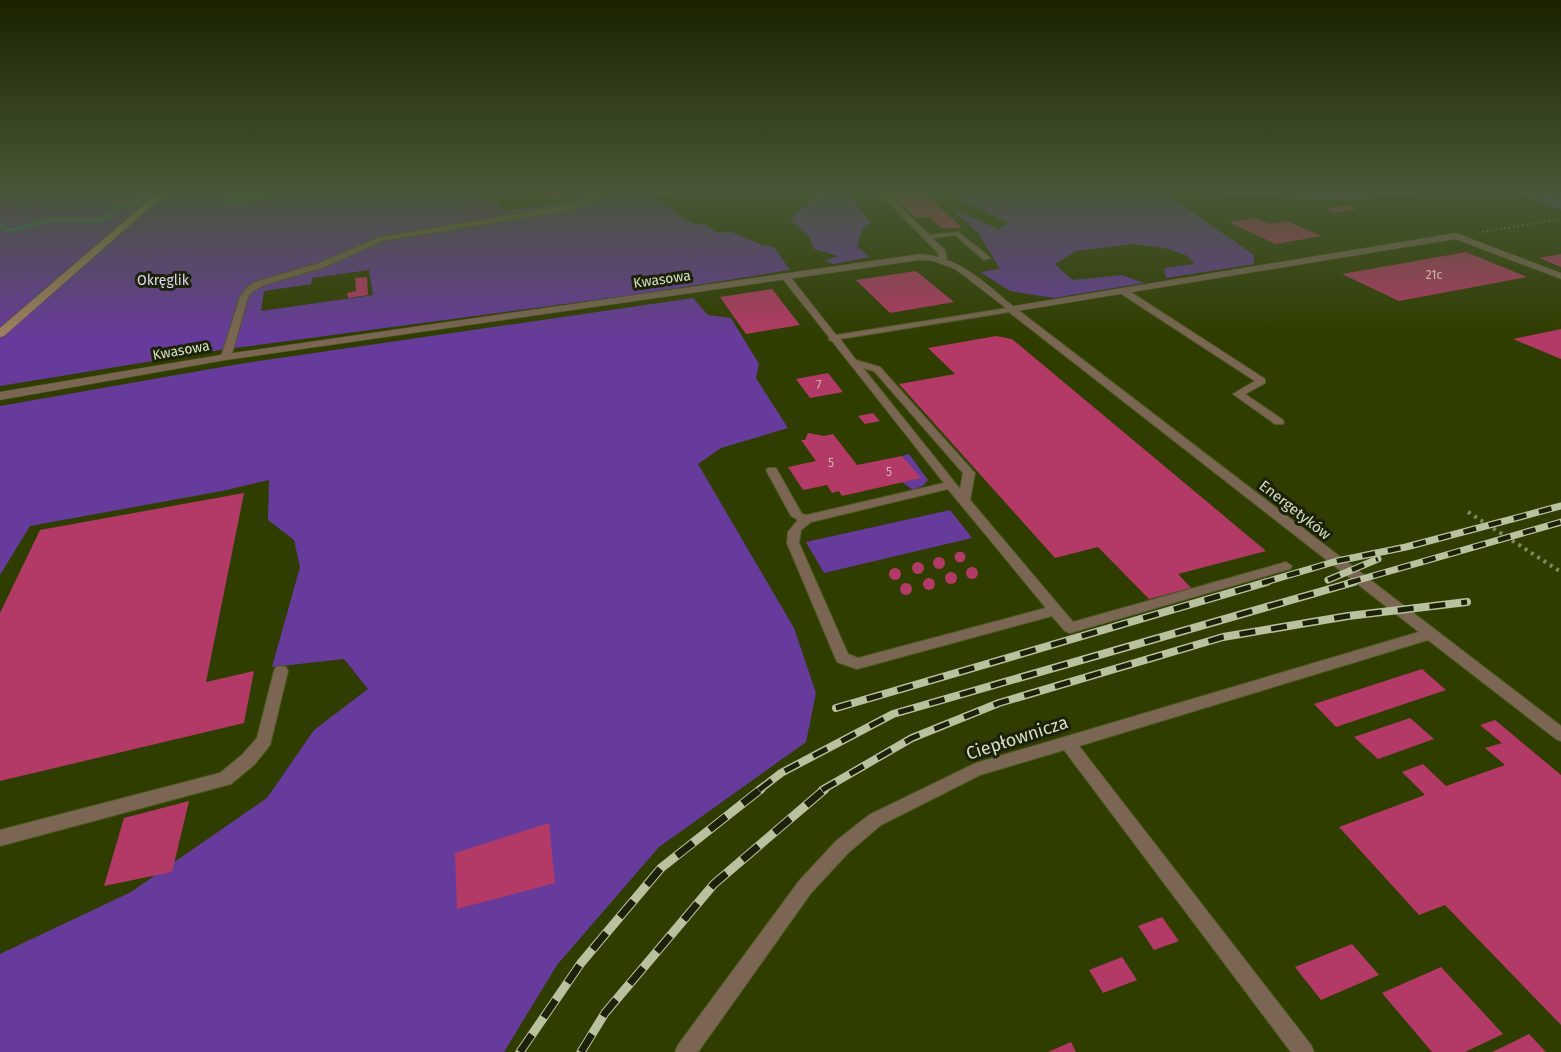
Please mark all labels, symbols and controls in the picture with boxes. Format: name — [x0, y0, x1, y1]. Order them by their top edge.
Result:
street label: Kwasowa — [632, 267, 692, 292]
house number: 21c — [1426, 268, 1443, 282]
park label: Okręglik — [137, 272, 190, 289]
street label: Kwasowa — [151, 337, 211, 364]
house number: 7 — [816, 378, 822, 392]
house number: 5 — [828, 456, 834, 470]
house number: 5 — [886, 465, 892, 479]
street label: Energetyków — [1256, 476, 1335, 544]
street label: Ciepłownicza — [963, 711, 1071, 765]

